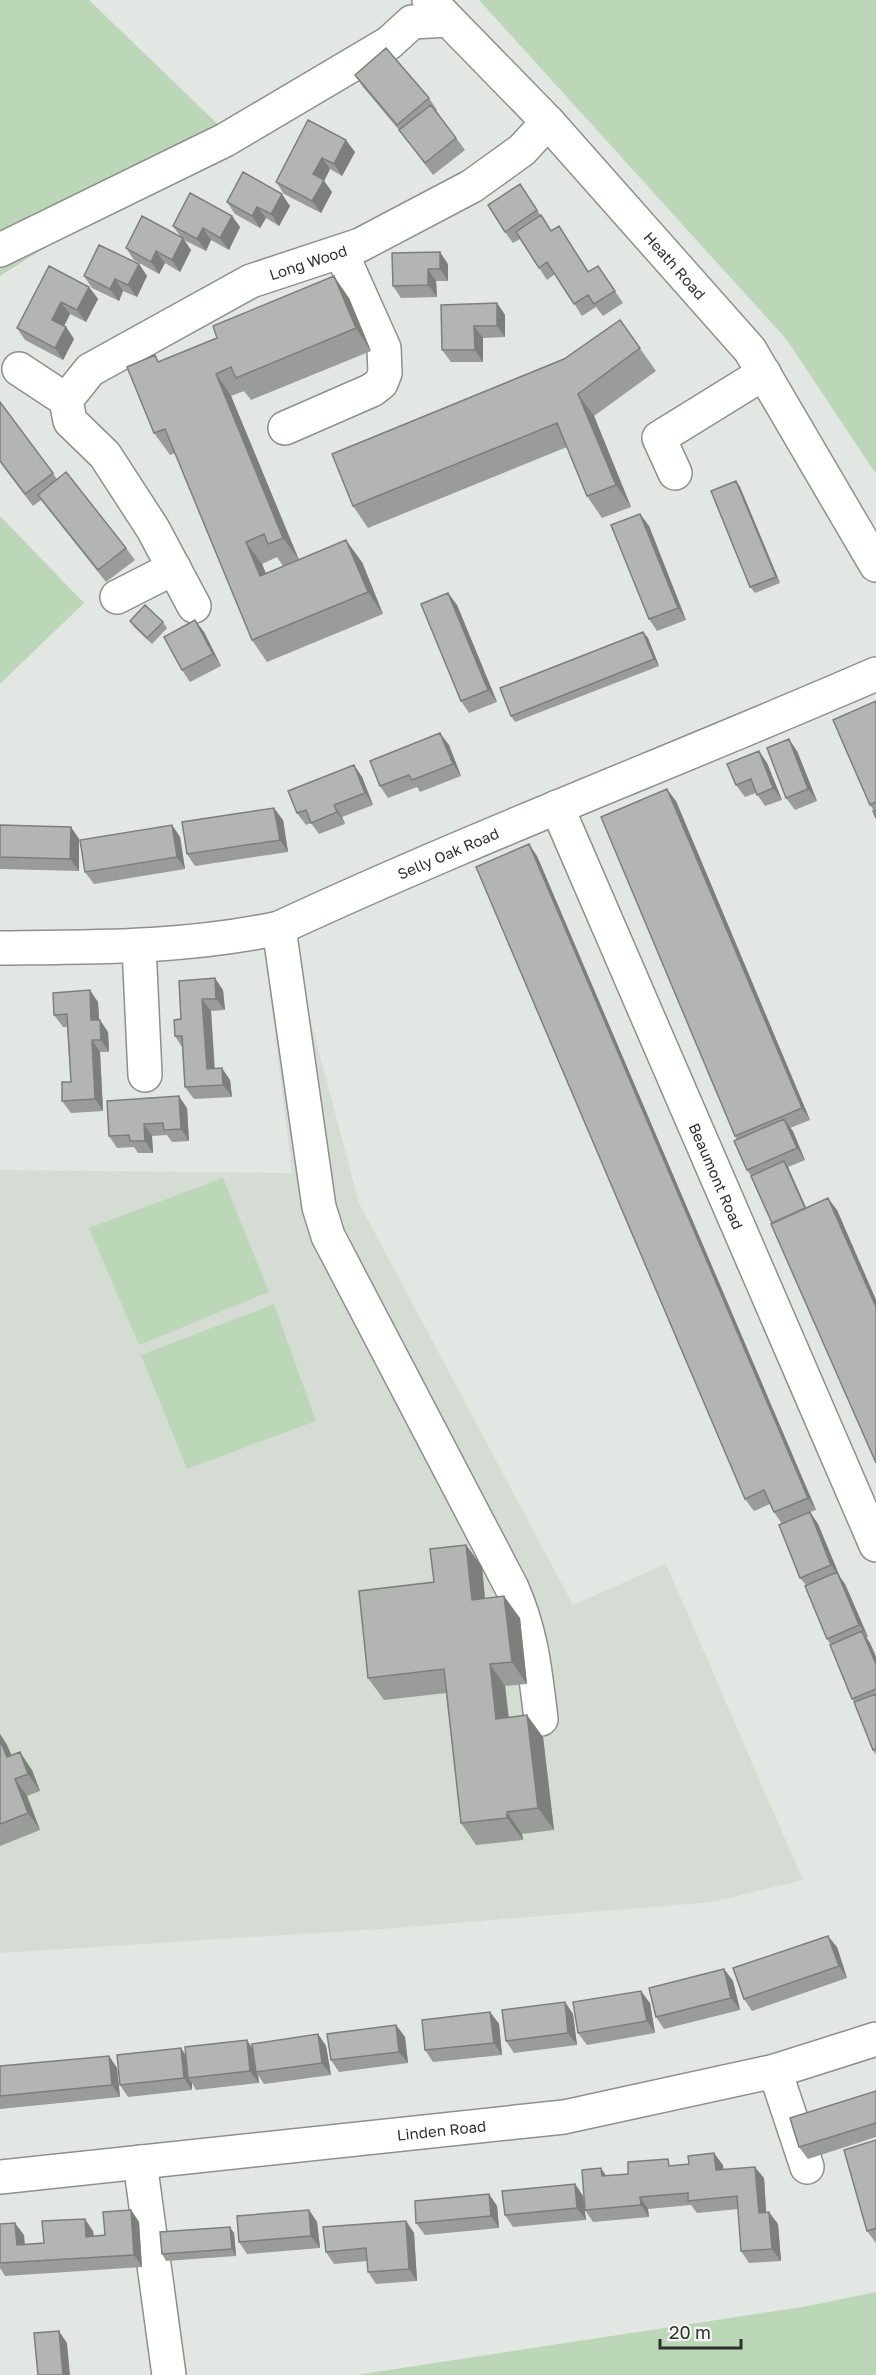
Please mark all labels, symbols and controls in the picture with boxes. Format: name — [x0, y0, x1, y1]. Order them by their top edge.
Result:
street label: Heath Road — [640, 228, 710, 303]
street label: Long Wood — [267, 241, 349, 283]
street label: Selly Oak Road — [395, 824, 501, 883]
street label: Beaumont Road — [686, 1120, 747, 1232]
street label: Linden Road — [396, 2116, 487, 2144]
scale bar — [660, 2312, 741, 2350]
text: 20 m — [669, 2321, 711, 2343]

